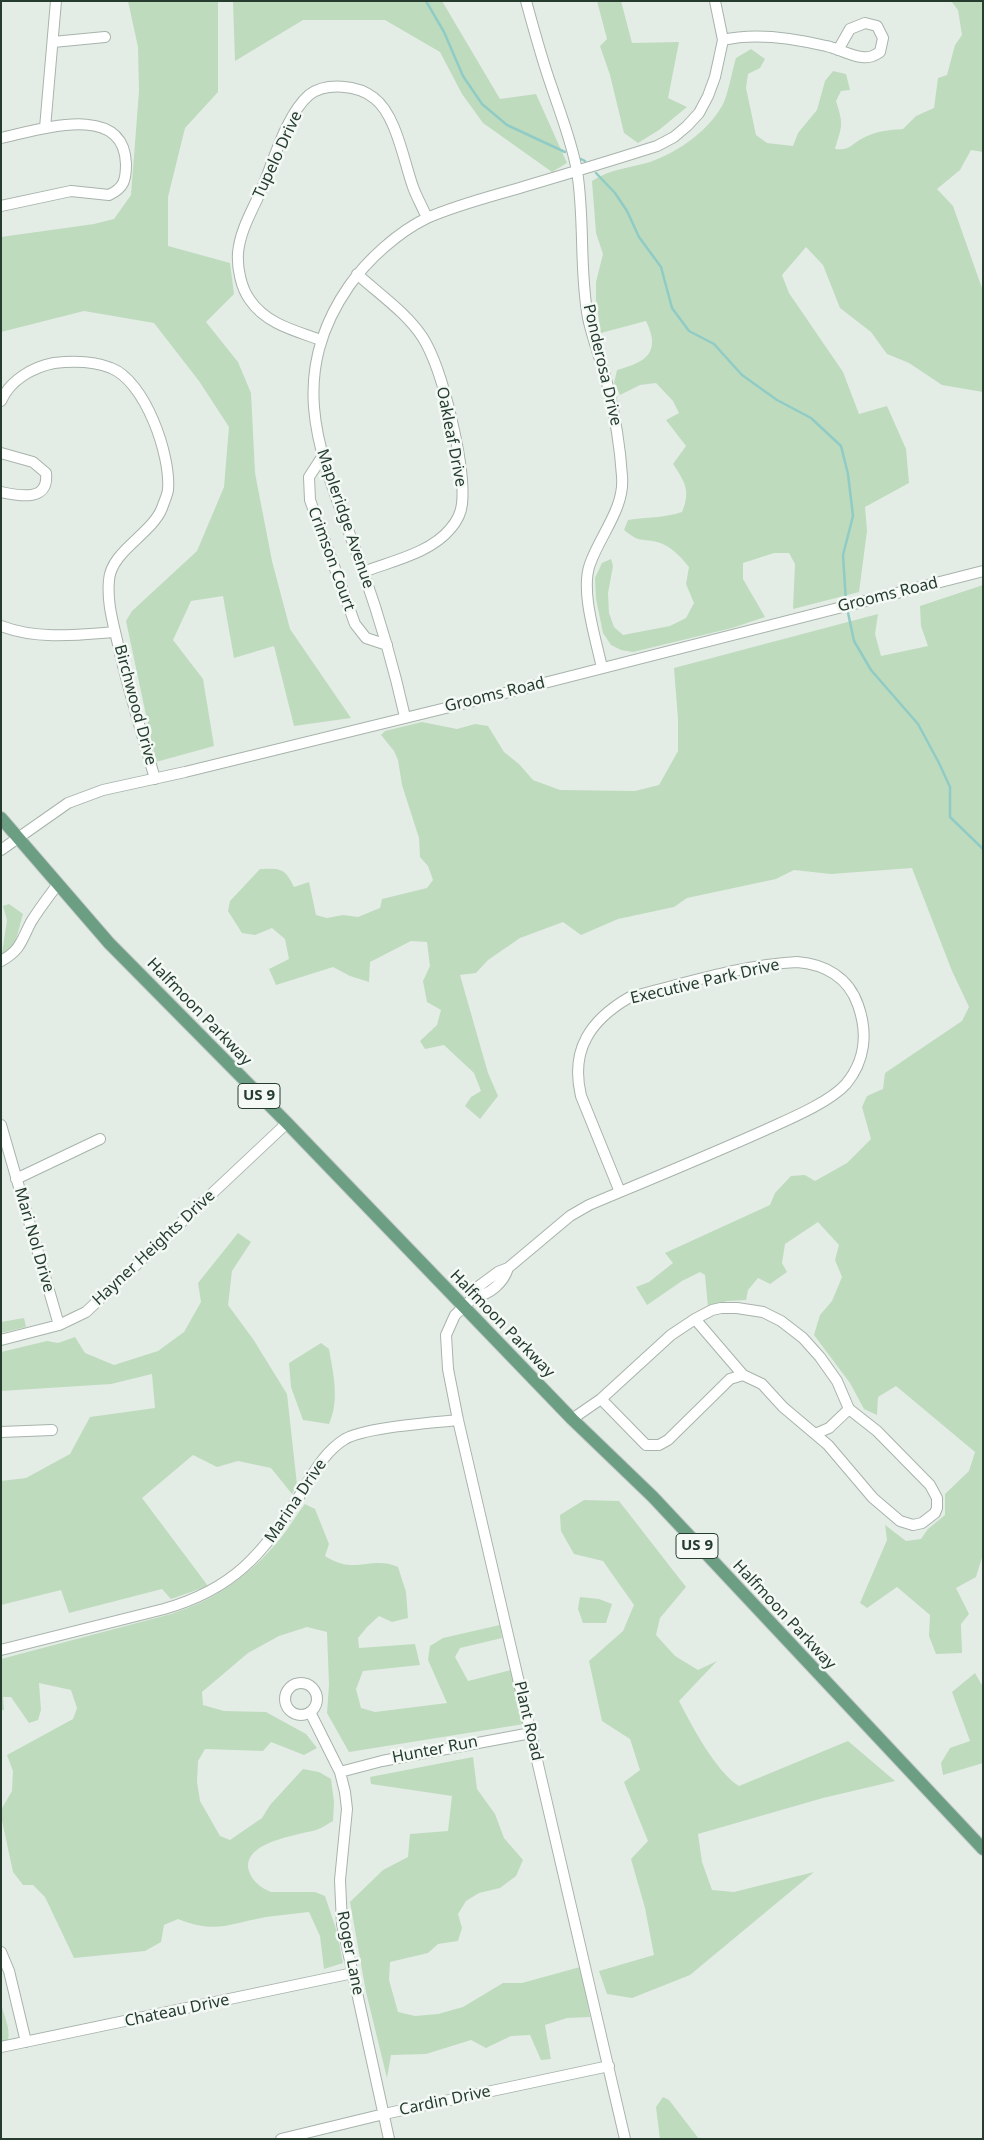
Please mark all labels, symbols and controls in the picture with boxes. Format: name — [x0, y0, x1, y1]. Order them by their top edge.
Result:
street label: Tupelo Drive — [249, 108, 307, 202]
street label: Ponderosa Drive — [579, 302, 625, 428]
street label: Oakleaf Drive — [432, 385, 470, 489]
street label: Mapleridge Avenue — [312, 447, 378, 591]
street label: Crimson Court — [303, 504, 359, 614]
street label: Grooms Road — [836, 573, 940, 617]
street label: Birchwood Drive — [110, 643, 160, 767]
street label: Grooms Road — [443, 673, 547, 717]
street label: Halfmoon Parkway — [143, 954, 255, 1070]
street label: Executive Park Drive — [629, 956, 781, 1008]
road number: US 9 — [238, 1084, 280, 1108]
street label: Mari Nol Drive — [10, 1185, 58, 1295]
street label: Hayner Heights Drive — [89, 1186, 219, 1310]
street label: Halfmoon Parkway — [446, 1266, 558, 1382]
street label: Marina Drive — [261, 1455, 331, 1547]
road number: US 9 — [676, 1534, 718, 1558]
street label: Halfmoon Parkway — [728, 1556, 840, 1674]
street label: Plant Road — [510, 1679, 546, 1763]
street label: Hunter Run — [391, 1732, 479, 1768]
street label: Roger Lane — [332, 1909, 368, 1997]
street label: Chateau Drive — [123, 1991, 231, 2031]
street label: Cardin Drive — [398, 2082, 492, 2120]

